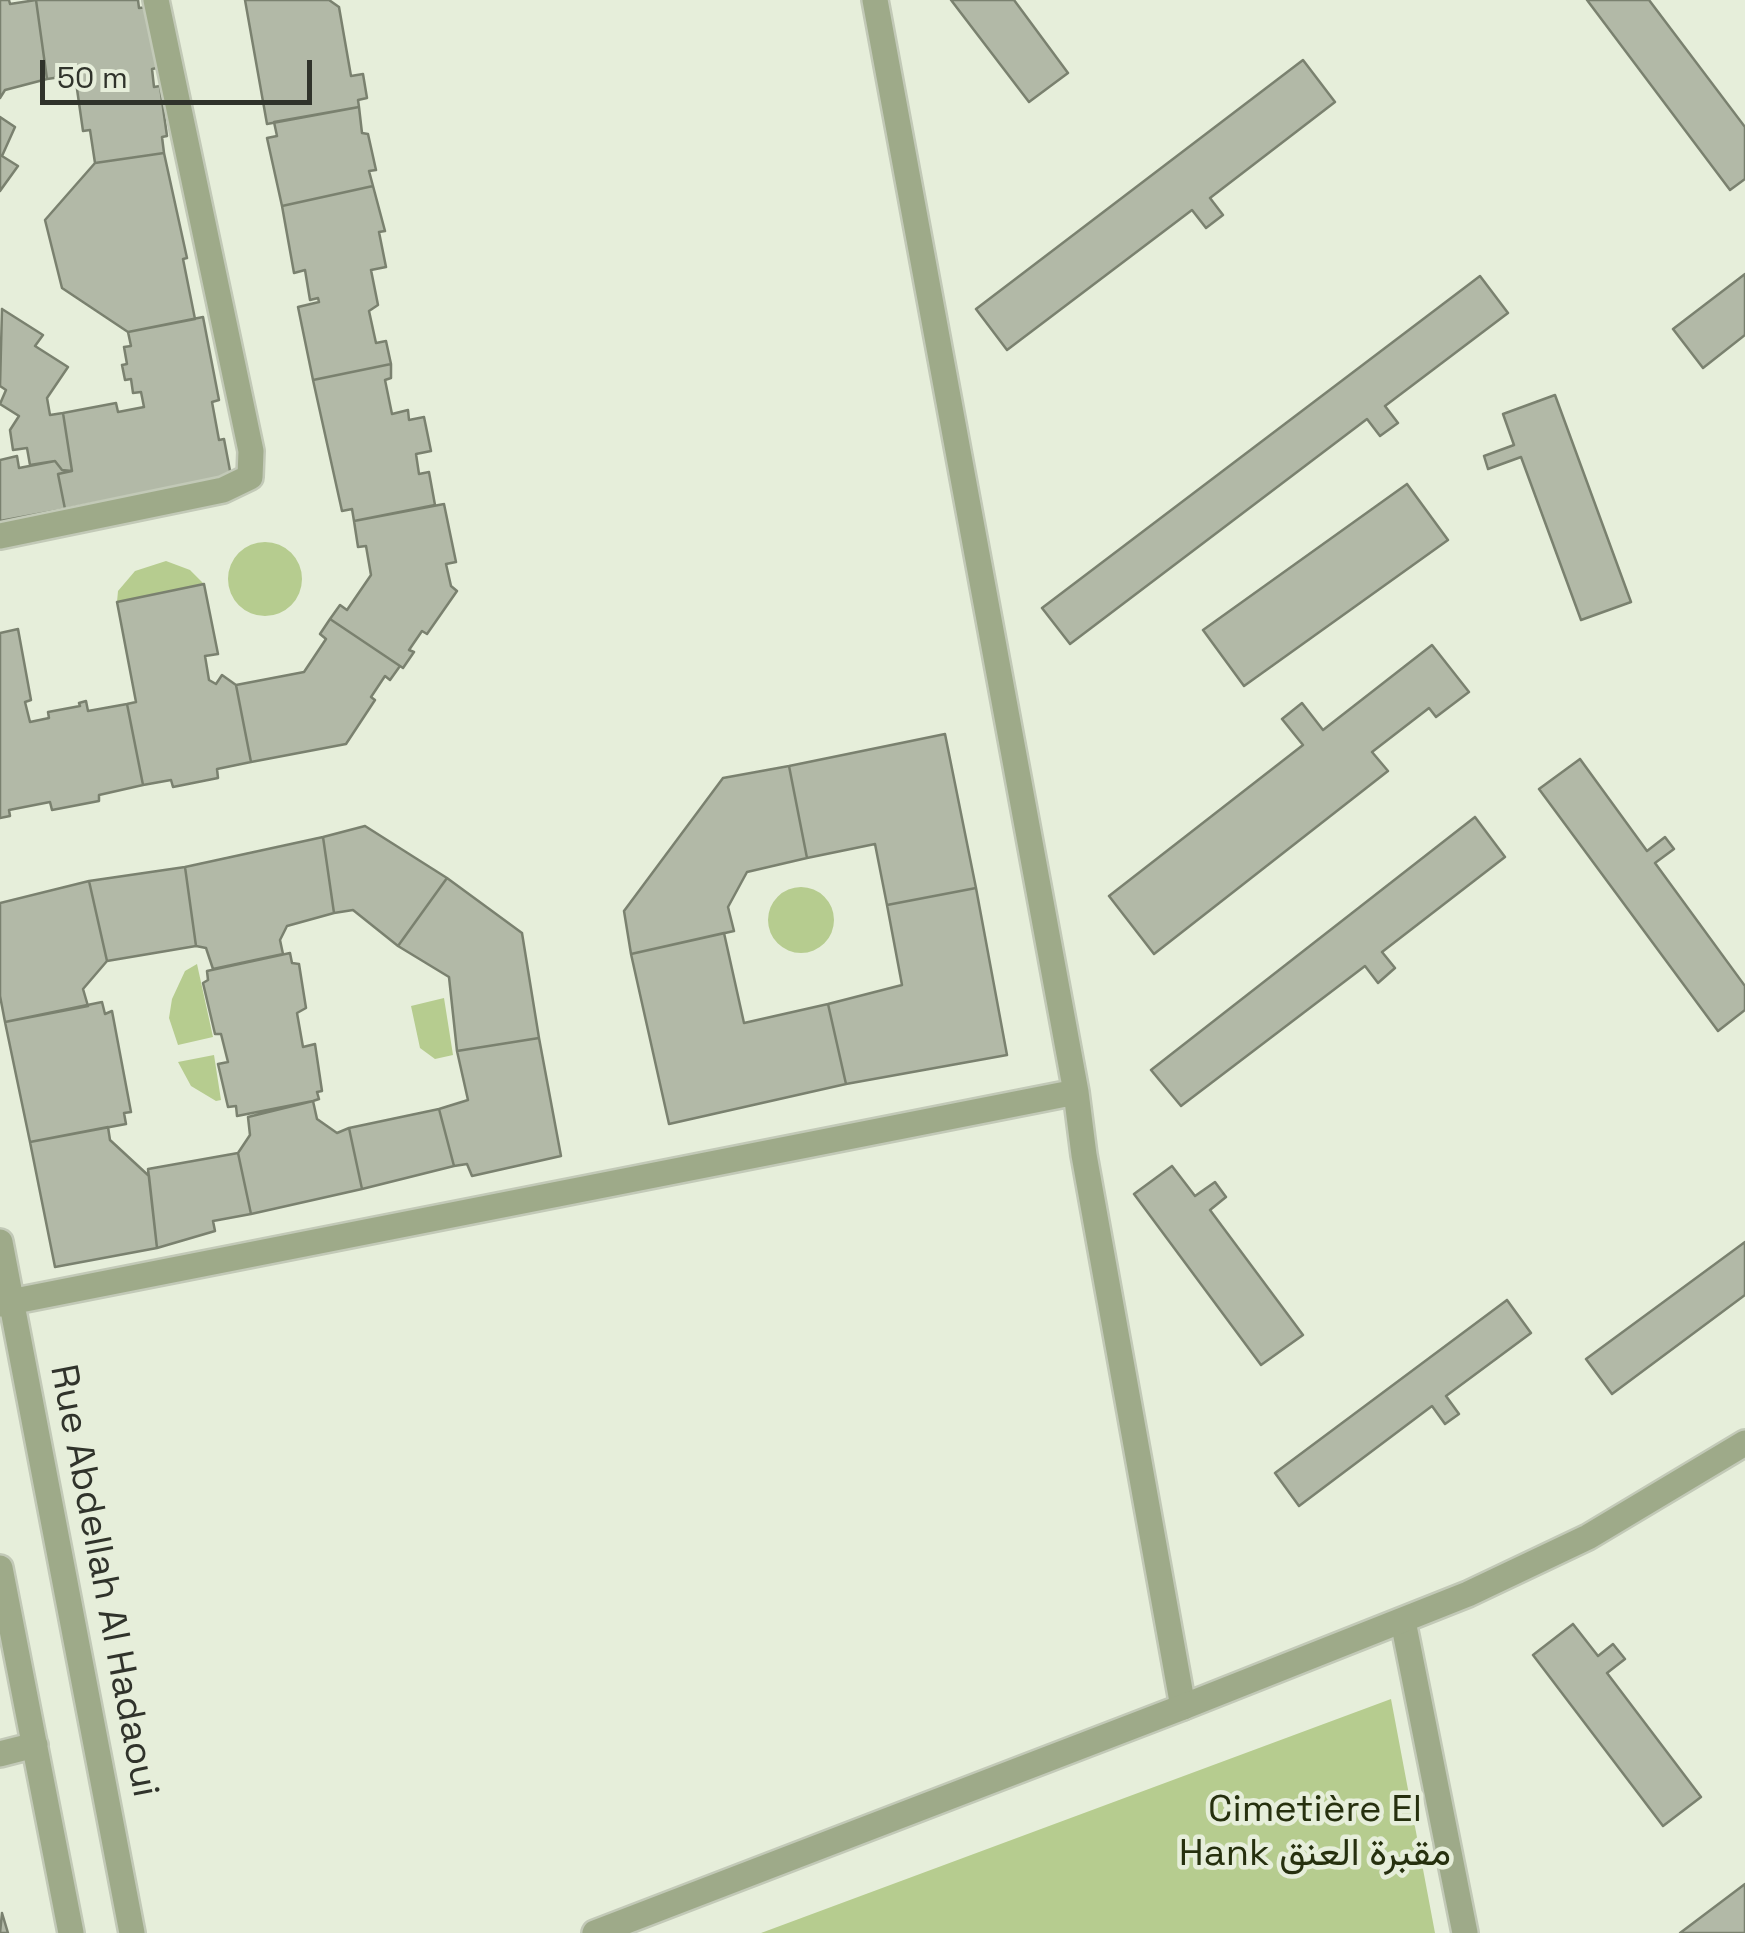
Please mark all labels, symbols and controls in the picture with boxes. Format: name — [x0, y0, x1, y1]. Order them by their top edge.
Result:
scale bar — [45, 40, 318, 102]
text: 50 m — [57, 58, 128, 97]
street label: Rue Abdellah Al Hadaoui — [39, 1361, 167, 1801]
park label: Cimetière El Hank مقبرة العنق — [1179, 1788, 1451, 1878]

